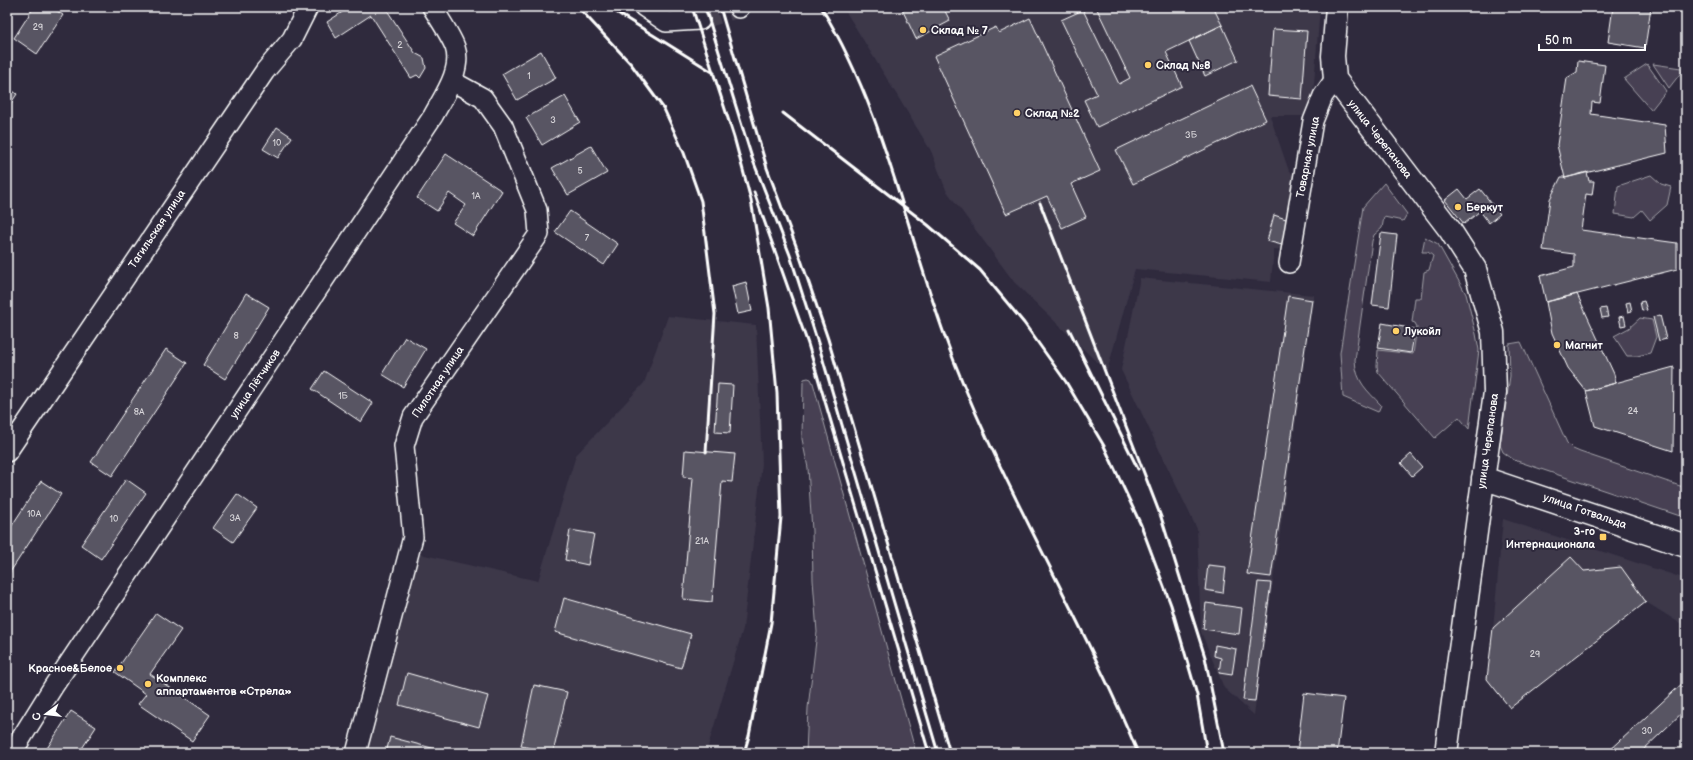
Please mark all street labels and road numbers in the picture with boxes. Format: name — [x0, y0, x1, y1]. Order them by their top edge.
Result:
street label: улица Черепанова — [1345, 97, 1415, 181]
street label: Товарная улица — [1294, 115, 1322, 199]
street label: Тагильская улица — [126, 187, 188, 271]
street label: Пилотная улица — [409, 343, 467, 420]
street label: улица Лётчиков — [227, 347, 283, 421]
street label: улица Черепанова — [1475, 392, 1501, 490]
street label: улица Готвальда — [1542, 491, 1629, 532]

